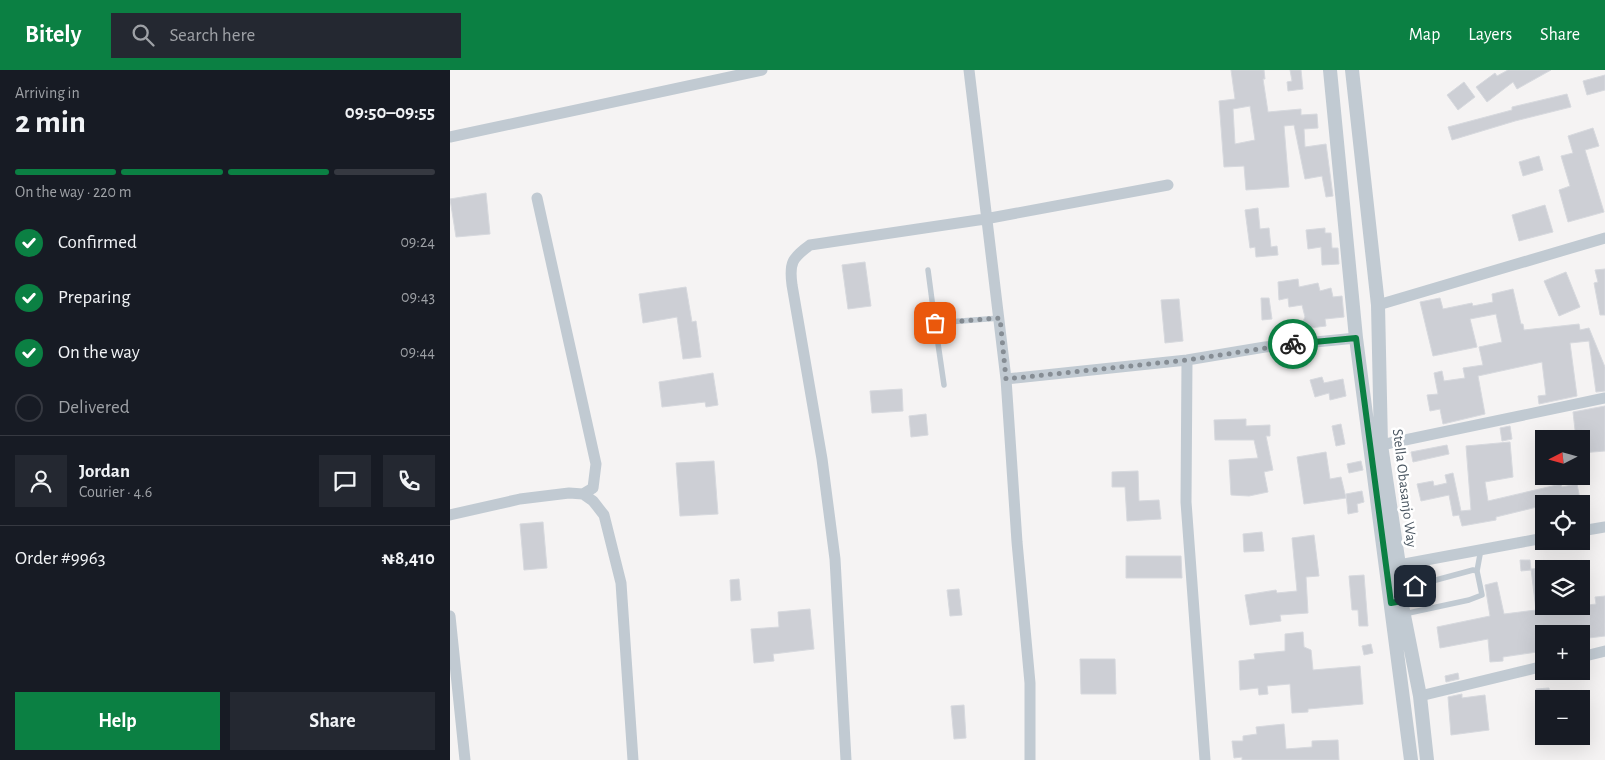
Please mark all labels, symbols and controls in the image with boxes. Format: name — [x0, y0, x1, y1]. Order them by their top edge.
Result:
search box — [111, 13, 461, 58]
icon: search — [129, 21, 157, 49]
text: Bitely — [25, 23, 81, 47]
text: Search here — [169, 26, 255, 45]
text: Map — [1409, 26, 1440, 44]
text: Layers — [1468, 26, 1512, 44]
text: Share — [1540, 26, 1580, 44]
text: Arriving in — [15, 85, 80, 101]
text: 09:50–09:55 — [345, 103, 435, 122]
text: 2 min — [15, 106, 86, 138]
text: On the way · 220 m — [15, 184, 131, 200]
icon: check — [15, 229, 43, 257]
text: Confirmed — [58, 233, 137, 252]
text: 09:24 — [400, 234, 435, 250]
icon: check — [15, 284, 43, 312]
text: Preparing — [58, 288, 131, 307]
text: 09:43 — [401, 289, 435, 305]
pin — [914, 302, 956, 344]
icon: bag — [921, 309, 949, 337]
courier — [1268, 319, 1318, 369]
icon: bike — [1279, 330, 1307, 358]
icon: check — [15, 339, 43, 367]
text: On the way — [58, 343, 140, 362]
text: 09:44 — [400, 344, 435, 360]
text: Delivered — [58, 398, 130, 417]
street label: Stella Obasanjo Way — [1390, 428, 1419, 549]
north arrow — [1535, 430, 1590, 485]
map controls — [1535, 430, 1590, 745]
button: person — [15, 455, 67, 507]
button: chat — [319, 455, 371, 507]
button: phone — [383, 455, 435, 507]
text: Jordan — [79, 462, 130, 481]
text: Courier · 4.6 — [79, 484, 152, 500]
button: locate — [1535, 495, 1590, 550]
text: Order #9963 — [15, 549, 105, 568]
text: ₦8,410 — [382, 549, 435, 568]
button: layers — [1535, 560, 1590, 615]
pin — [1394, 565, 1436, 607]
icon: home — [1401, 572, 1429, 600]
button: + — [1535, 625, 1590, 680]
button: − — [1535, 690, 1590, 745]
button: Help — [15, 692, 220, 750]
button: Share — [230, 692, 435, 750]

